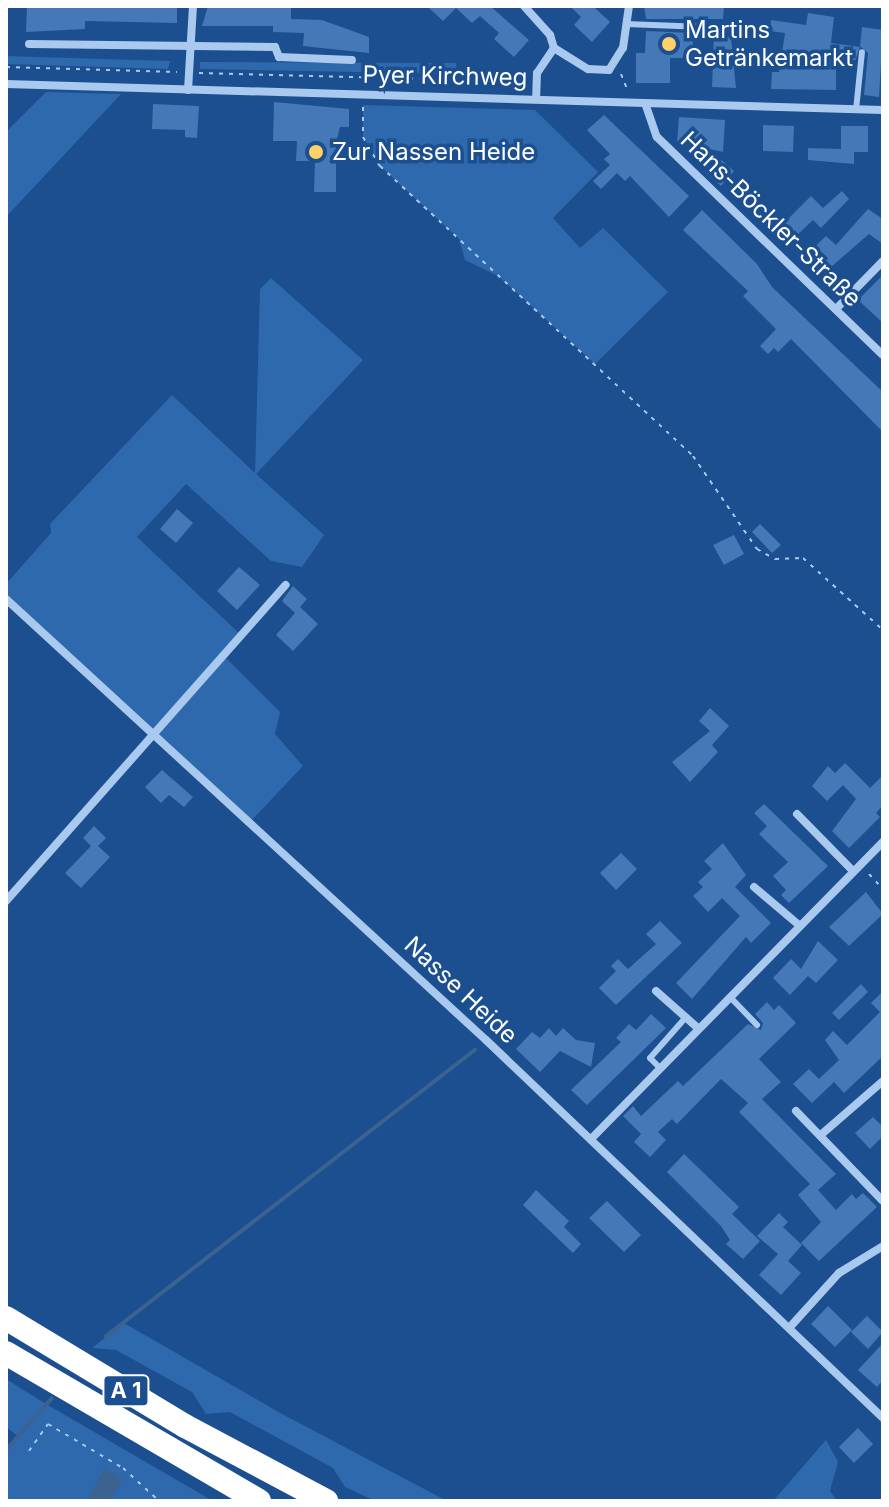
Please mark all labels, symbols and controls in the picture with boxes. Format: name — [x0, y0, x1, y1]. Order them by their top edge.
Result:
place label: Martins Getränkemarkt — [685, 16, 853, 72]
marker: Martins Getränkemarkt — [660, 35, 678, 53]
street label: Pyer Kirchweg — [362, 60, 528, 92]
street label: Hans-Böckler-Straße — [675, 125, 867, 313]
place label: Zur Nassen Heide — [332, 138, 535, 166]
marker: Zur Nassen Heide — [307, 143, 325, 161]
street label: Nasse Heide — [399, 930, 523, 1050]
road number: A 1 — [102, 1373, 150, 1409]

